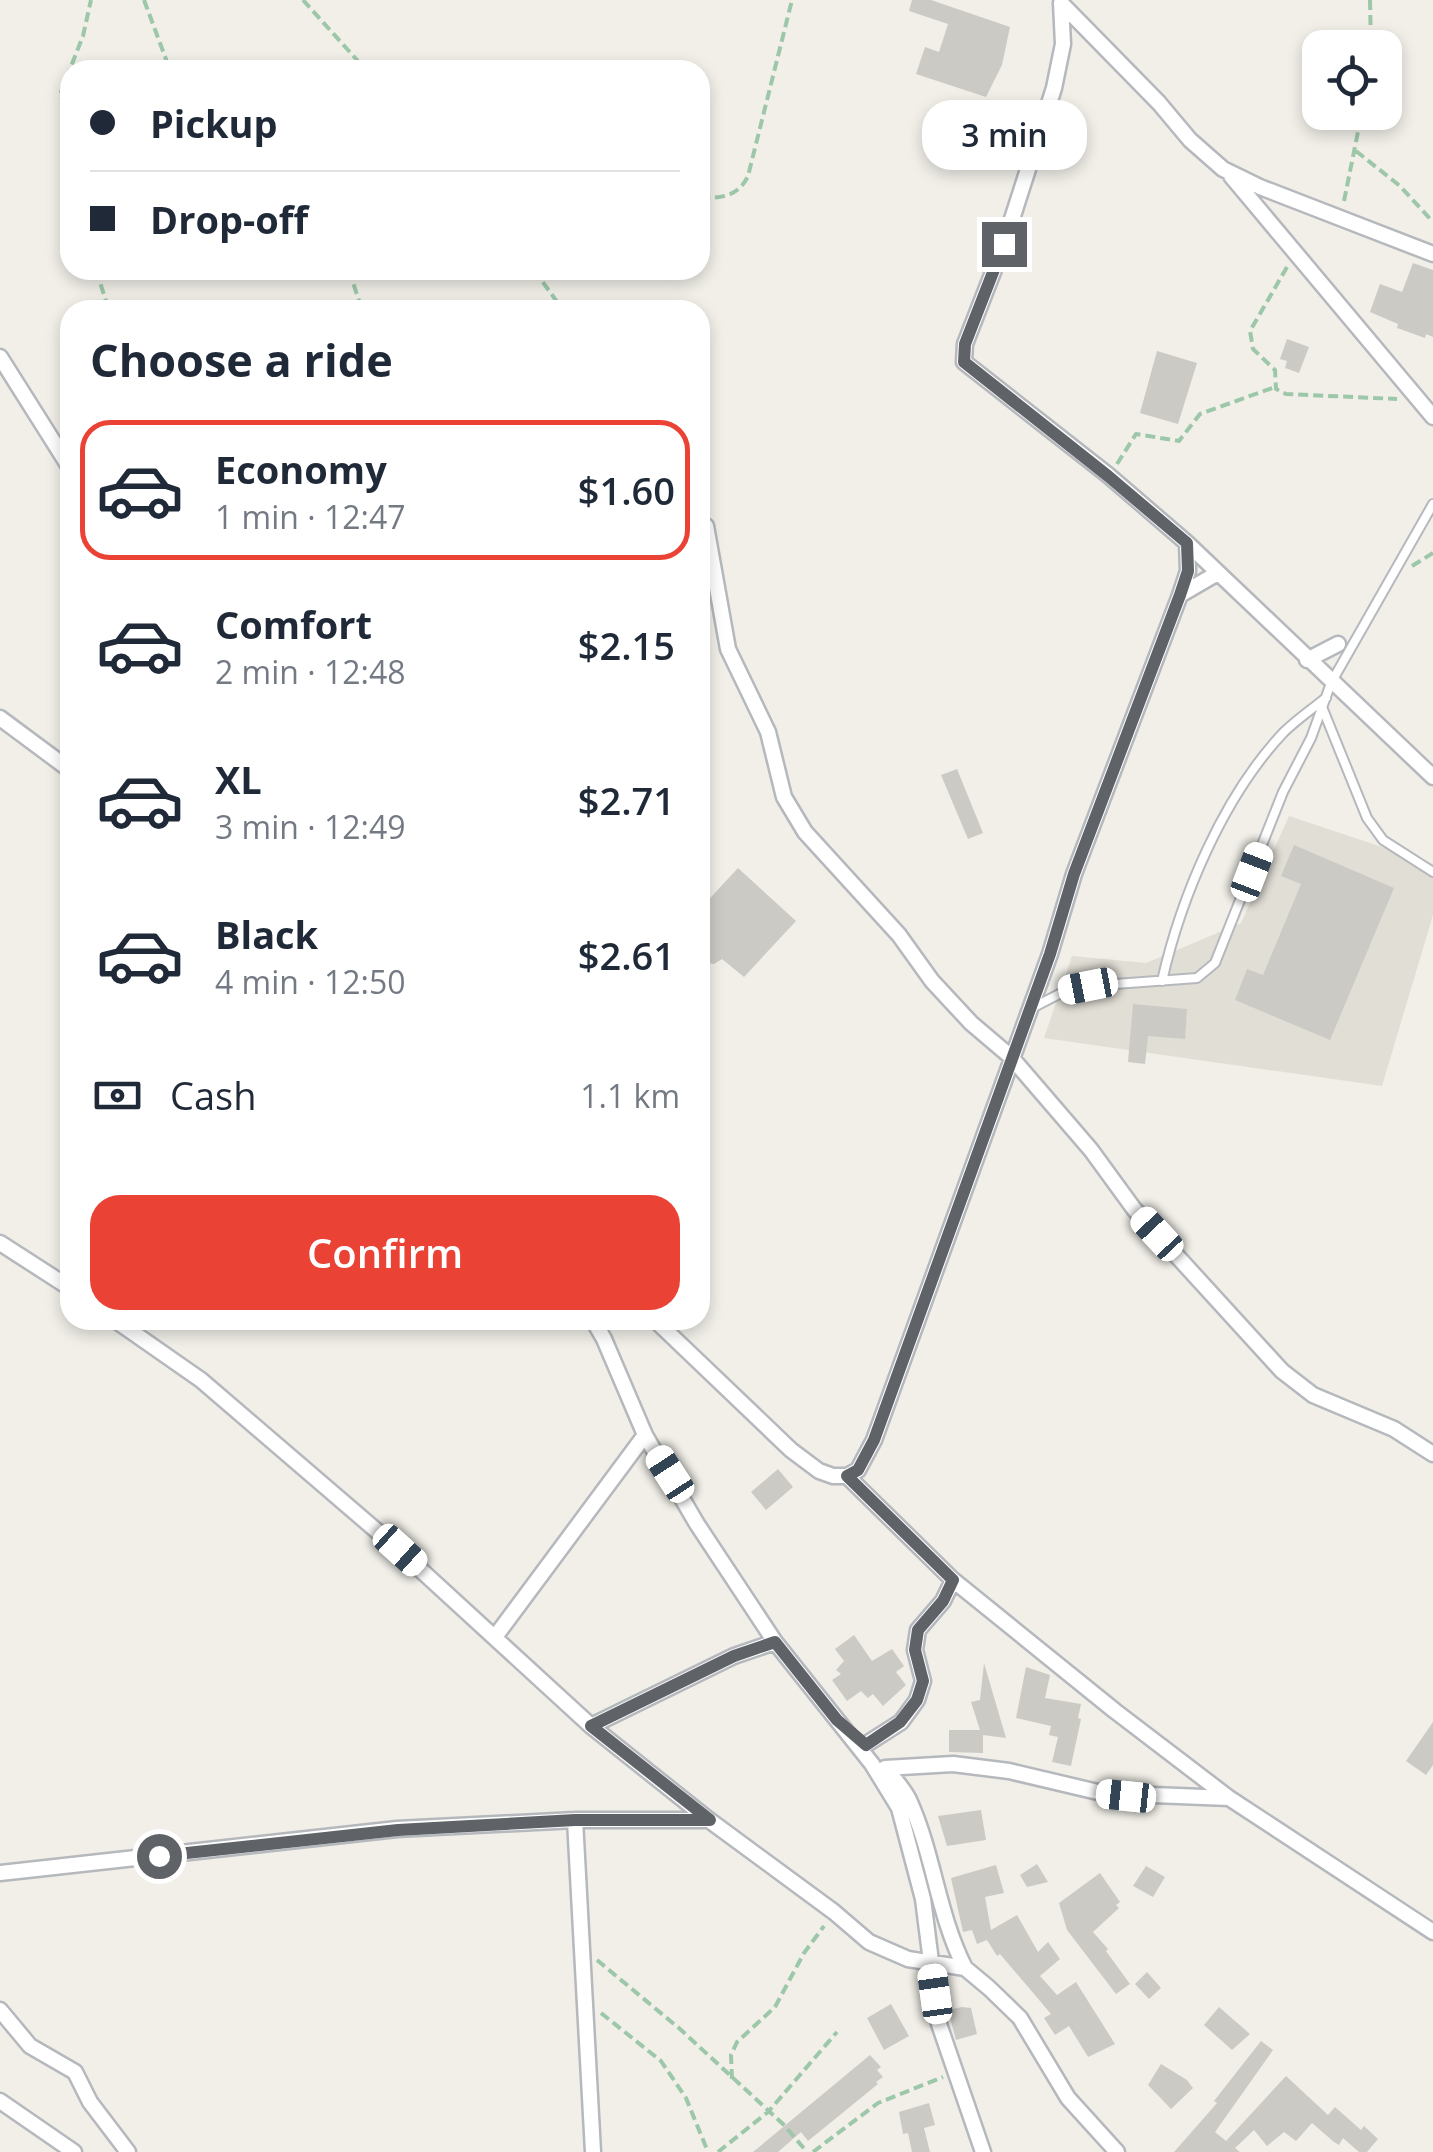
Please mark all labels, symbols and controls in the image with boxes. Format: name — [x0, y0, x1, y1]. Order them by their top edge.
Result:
map controls — [1302, 30, 1402, 130]
button: locate — [1302, 30, 1402, 130]
text: Pickup — [150, 97, 278, 149]
callout: 3 min — [922, 99, 1086, 169]
text: 3 min — [961, 113, 1048, 156]
text: Drop-off — [150, 193, 308, 245]
route end — [982, 222, 1027, 267]
text: Choose a ride — [90, 329, 393, 390]
text: Economy — [215, 443, 387, 495]
icon: car — [95, 445, 185, 535]
text: $1.60 — [578, 464, 675, 516]
text: 1 min · 12:47 — [215, 495, 406, 538]
text: Comfort — [215, 598, 372, 650]
icon: car — [95, 600, 185, 690]
text: $2.15 — [578, 619, 675, 671]
text: 2 min · 12:48 — [215, 650, 406, 693]
text: XL — [215, 753, 262, 805]
icon: car — [95, 755, 185, 845]
text: $2.71 — [578, 774, 675, 826]
text: 3 min · 12:49 — [215, 805, 406, 848]
car — [1227, 839, 1277, 905]
text: Black — [215, 908, 318, 960]
icon: car — [95, 910, 185, 1000]
text: $2.61 — [578, 929, 675, 981]
text: 4 min · 12:50 — [215, 960, 406, 1003]
car — [1056, 966, 1120, 1006]
icon: cash — [90, 1068, 145, 1123]
text: Cash — [170, 1069, 256, 1121]
text: 1.1 km — [580, 1074, 680, 1117]
button: Confirm — [90, 1195, 680, 1310]
car — [1126, 1202, 1188, 1266]
car — [641, 1441, 699, 1507]
car — [368, 1519, 432, 1581]
car — [1095, 1778, 1157, 1814]
route start — [137, 1834, 182, 1879]
car — [916, 1962, 954, 2026]

